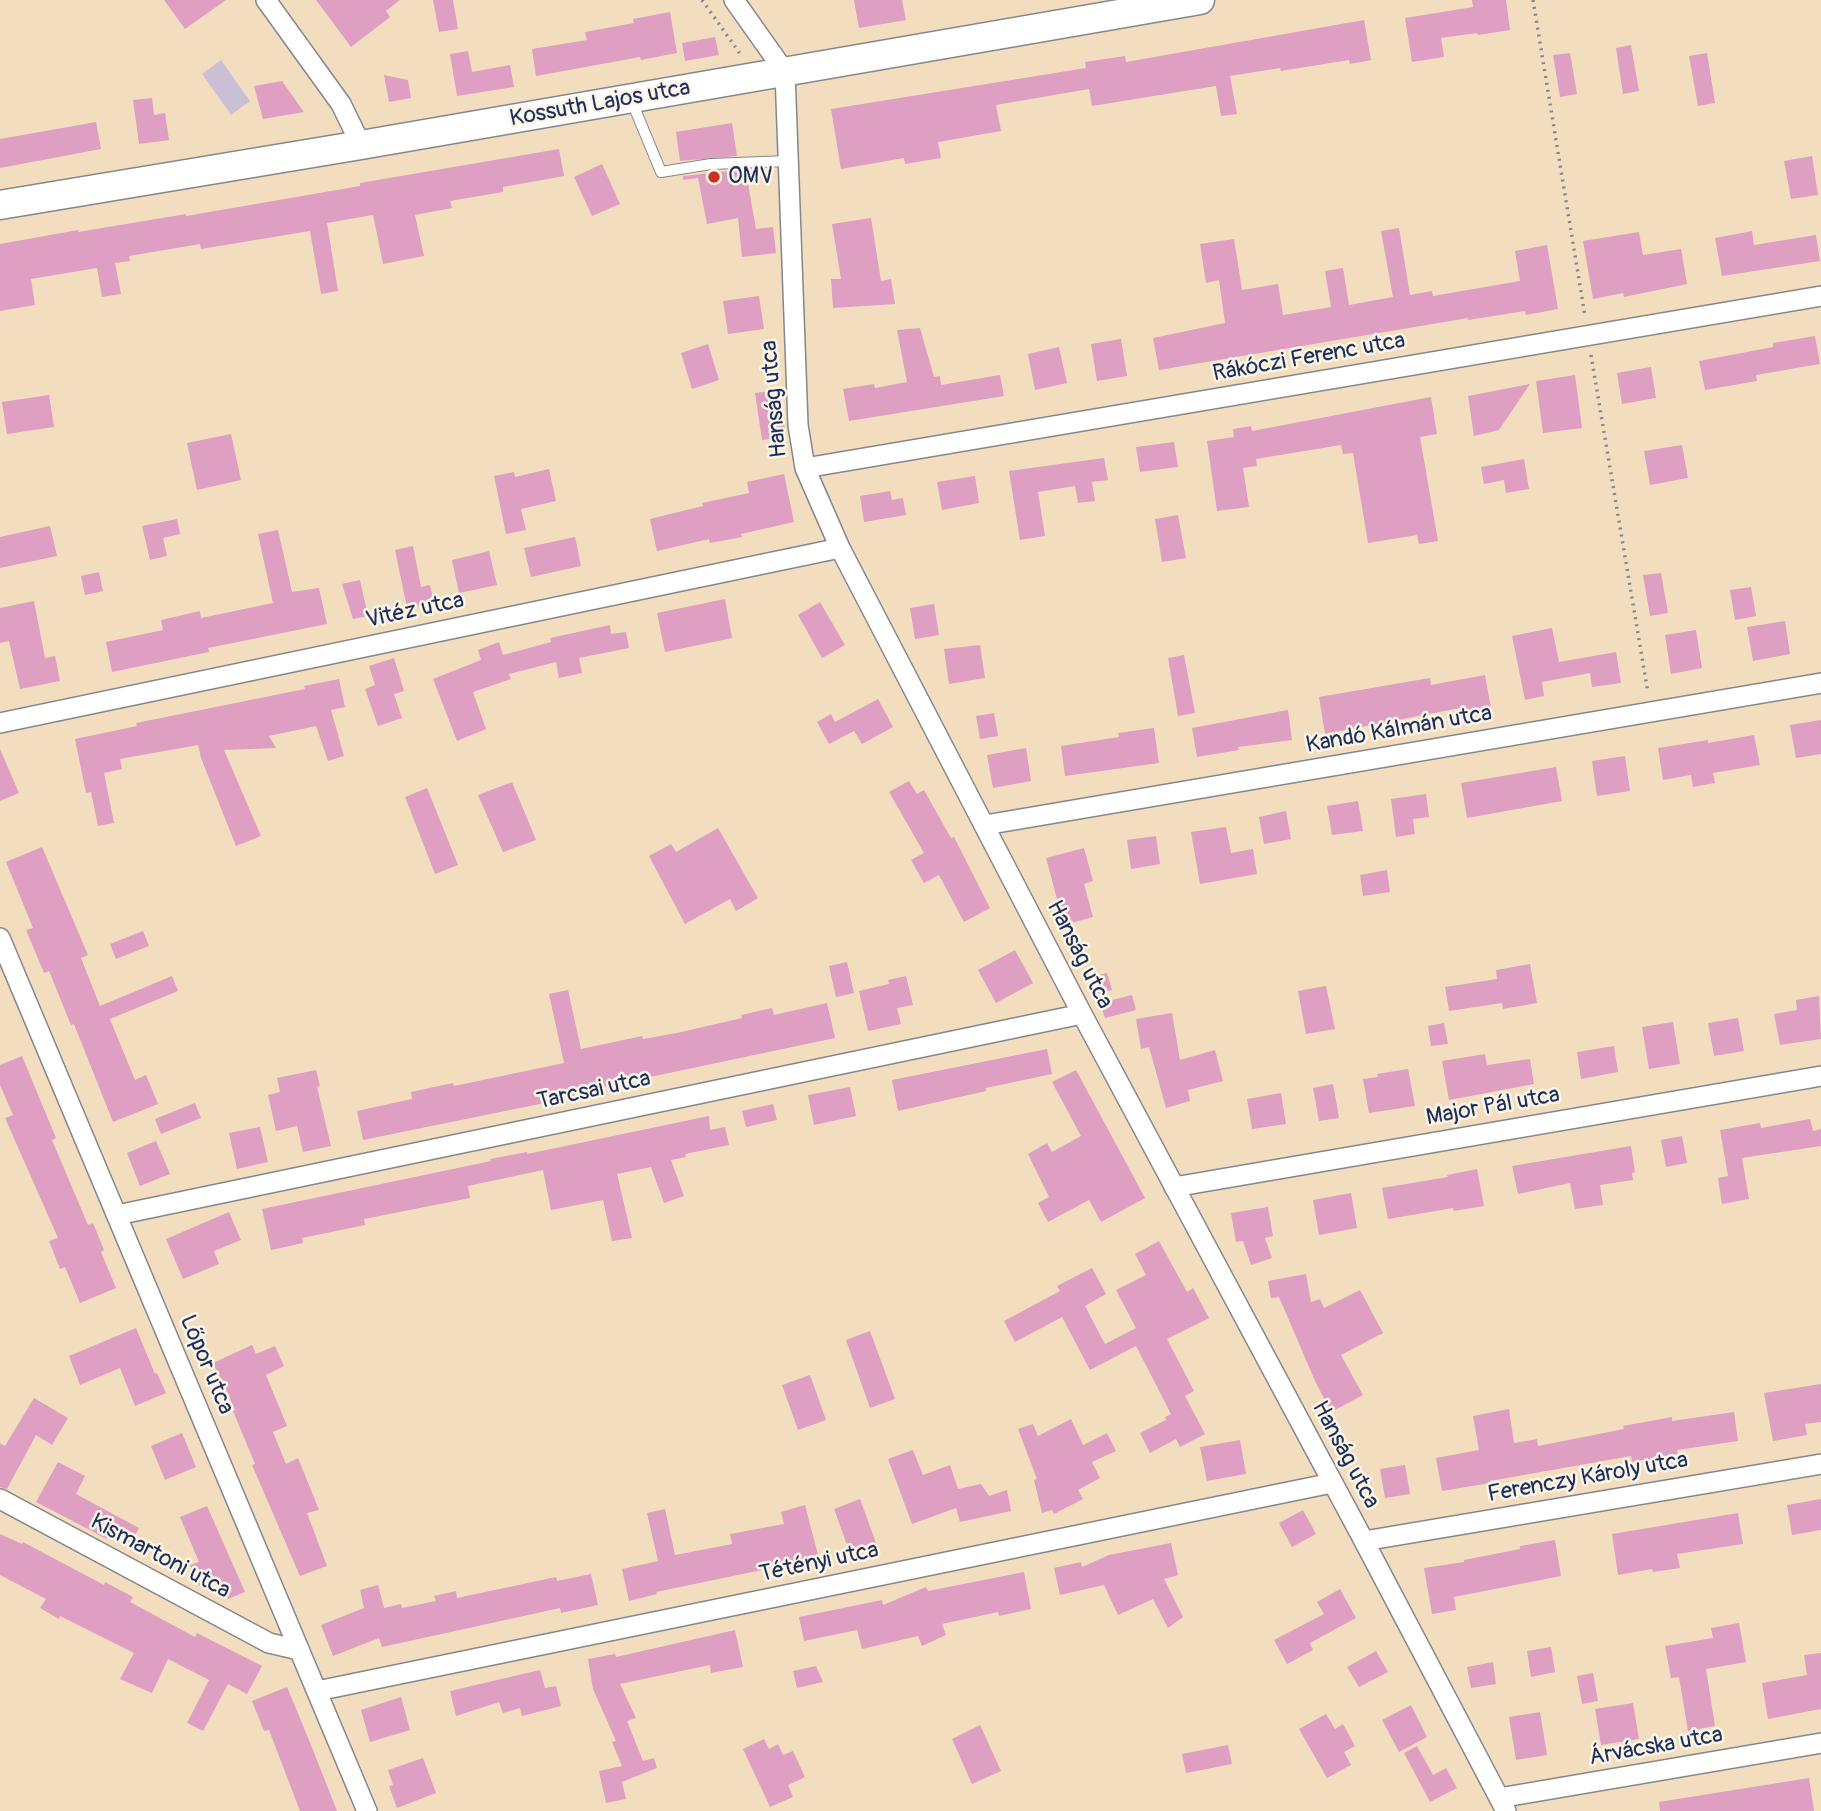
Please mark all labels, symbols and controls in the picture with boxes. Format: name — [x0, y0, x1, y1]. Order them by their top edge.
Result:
street label: Kossuth Lajos utca — [508, 75, 692, 133]
place label: OMV — [728, 163, 773, 191]
marker: OMV — [706, 169, 722, 185]
street label: Rákóczi Ferenc utca — [1211, 327, 1407, 389]
street label: Hanság utca — [756, 339, 794, 459]
street label: Vitéz utca — [363, 587, 467, 635]
street label: Kandó Kálmán utca — [1304, 700, 1494, 760]
street label: Hanság utca — [1040, 896, 1118, 1014]
street label: Tarcsai utca — [535, 1066, 653, 1116]
street label: Major Pál utca — [1424, 1082, 1562, 1132]
street label: Lőpor utca — [173, 1311, 239, 1419]
street label: Hanság utca — [1305, 1396, 1385, 1514]
street label: Ferenczy Károly utca — [1486, 1447, 1690, 1509]
street label: Kismartoni utca — [85, 1509, 235, 1605]
street label: Tétényi utca — [757, 1537, 881, 1589]
street label: Árvácska utca — [1587, 1722, 1725, 1772]

